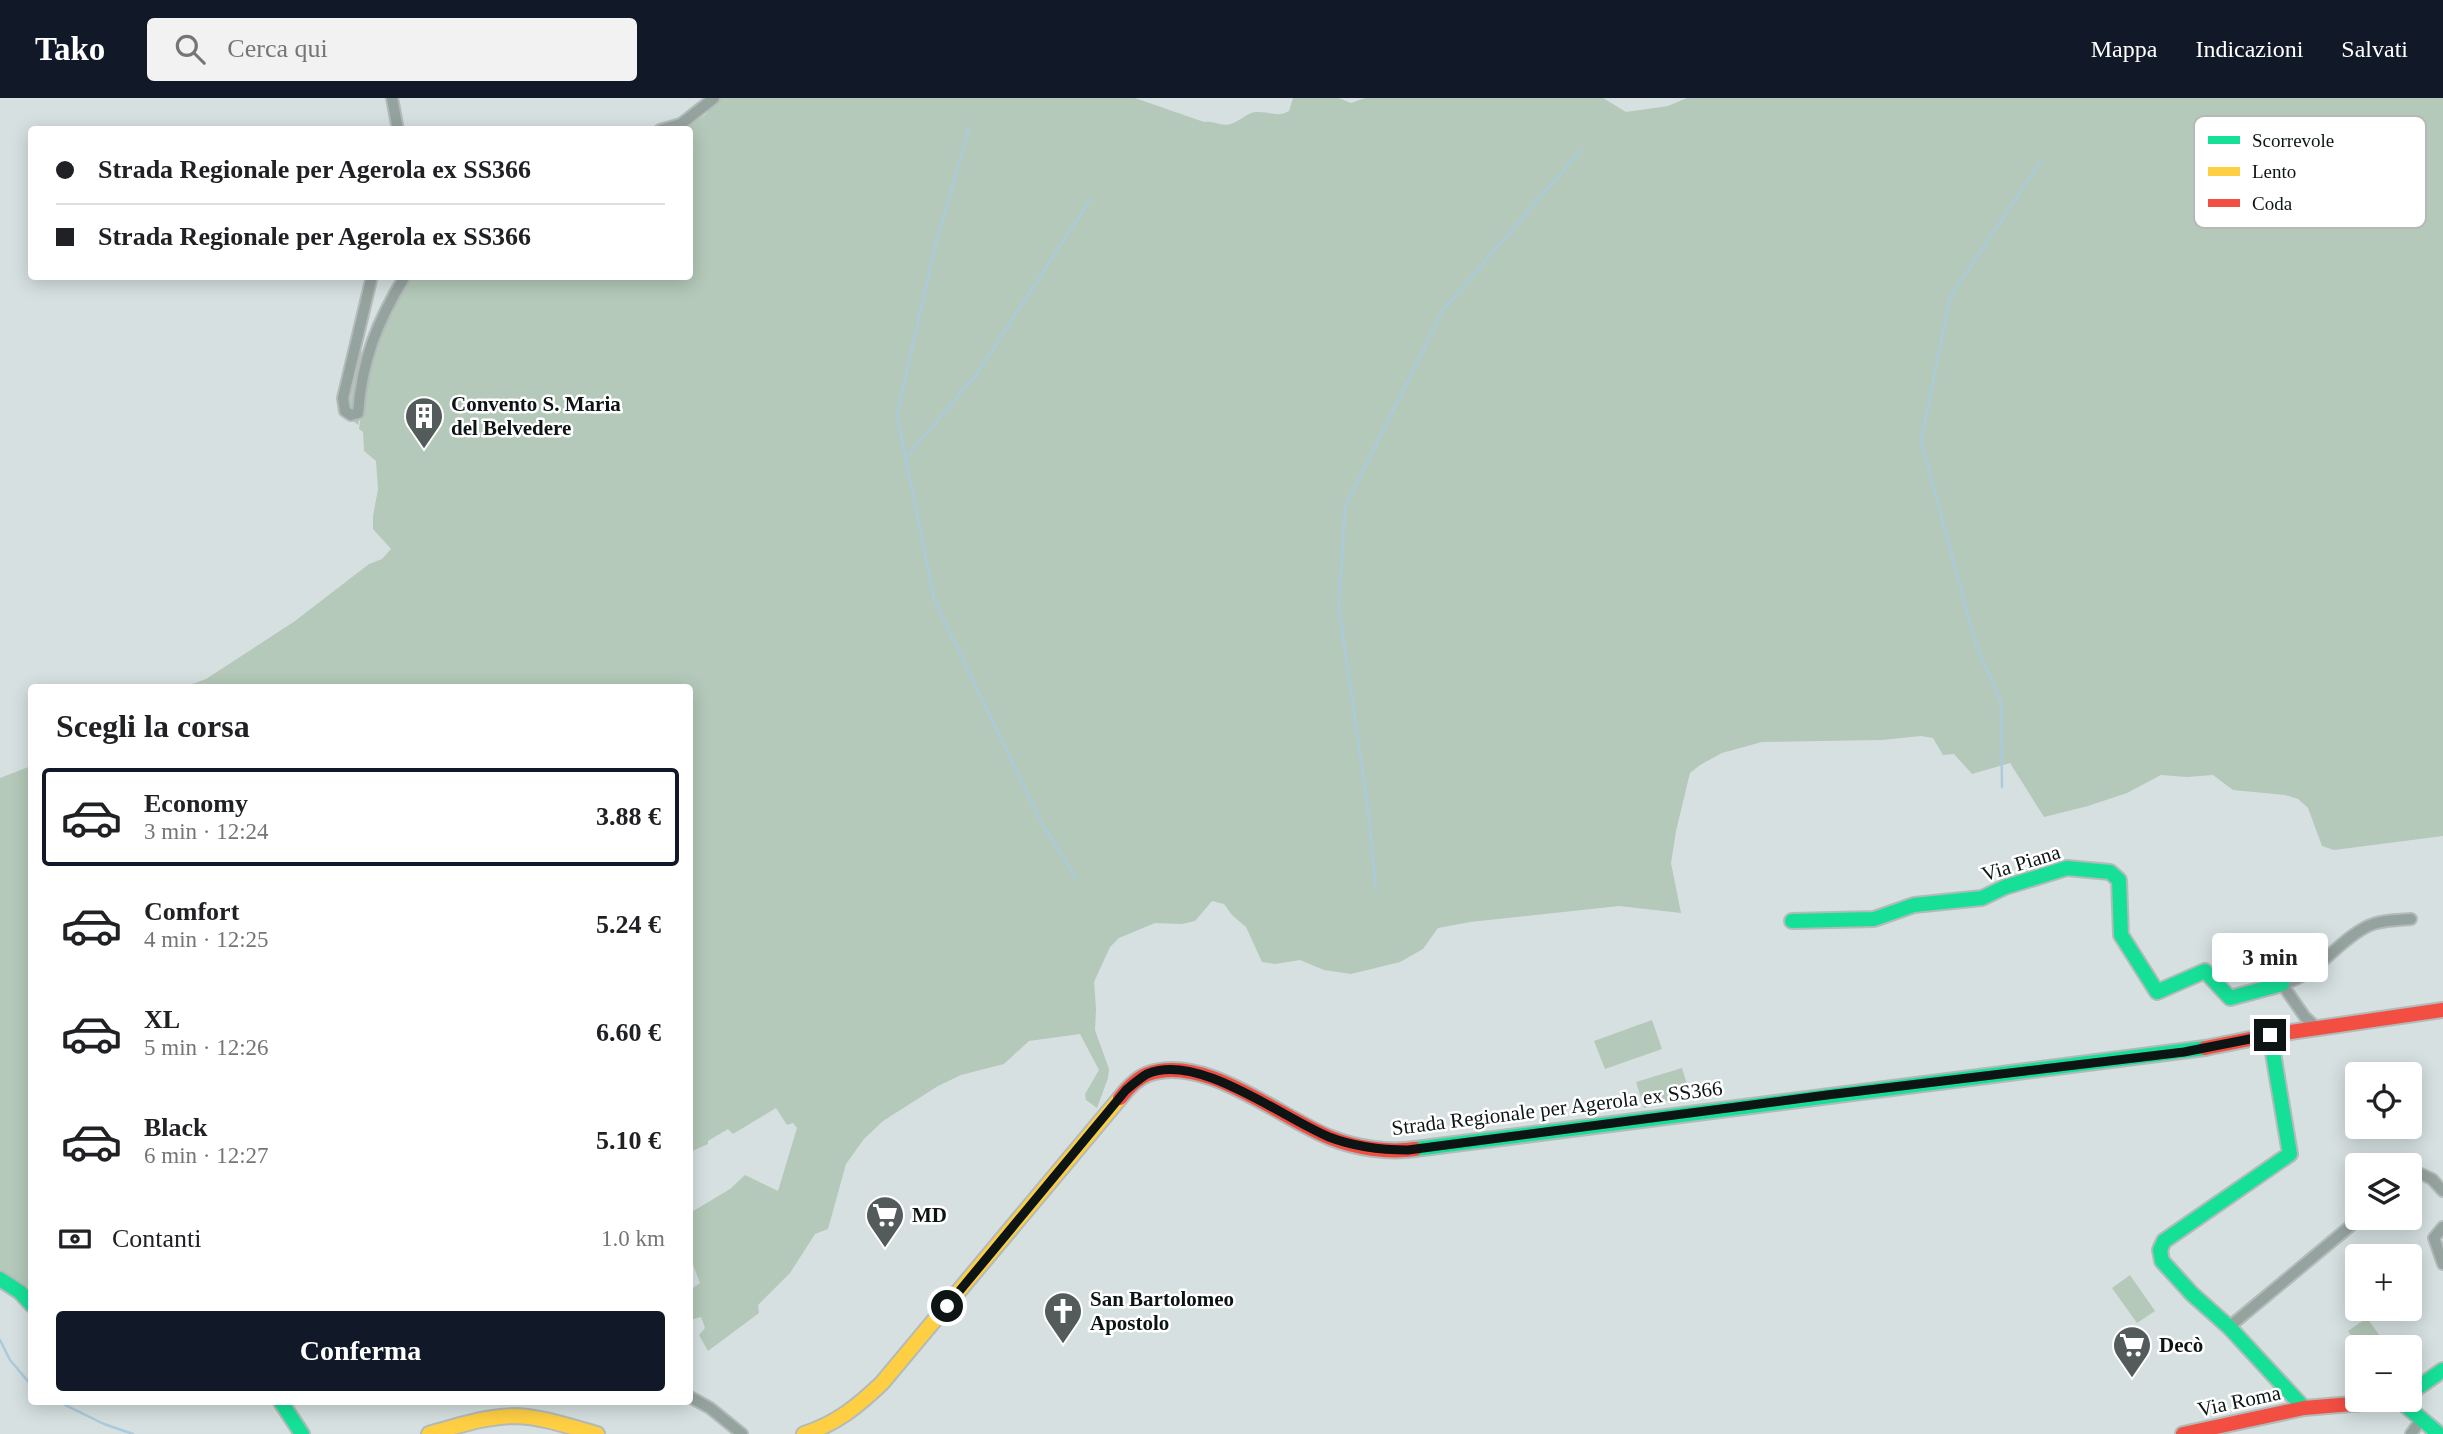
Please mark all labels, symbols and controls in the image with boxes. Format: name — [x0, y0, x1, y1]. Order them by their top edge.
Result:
search box — [147, 18, 637, 81]
icon: search — [171, 30, 209, 68]
text: Tako — [35, 31, 105, 67]
text: Cerca qui — [227, 34, 328, 63]
text: Mappa — [2091, 36, 2157, 62]
text: Indicazioni — [2195, 36, 2303, 62]
text: Salvati — [2341, 36, 2408, 62]
legend — [2194, 116, 2426, 228]
text: Scorrevole — [2252, 130, 2334, 151]
text: Strada Regionale per Agerola ex SS366 — [98, 155, 531, 184]
text: Lento — [2252, 161, 2296, 182]
text: Coda — [2252, 193, 2293, 214]
text: Strada Regionale per Agerola ex SS366 — [98, 222, 531, 251]
place label: Convento S. Maria del Belvedere — [451, 392, 621, 440]
building icon: Convento S. Maria del Belvedere — [403, 395, 445, 450]
text: Scegli la corsa — [56, 708, 250, 744]
icon: car — [60, 786, 123, 849]
text: Economy — [144, 789, 248, 818]
text: 3.88 € — [596, 802, 661, 831]
text: 3 min · 12:24 — [144, 819, 269, 844]
street label: Via Piana — [1979, 839, 2064, 886]
icon: car — [60, 894, 123, 957]
text: Comfort — [144, 897, 239, 926]
text: 5.24 € — [596, 910, 661, 939]
text: 4 min · 12:25 — [144, 927, 269, 952]
callout: 3 min — [2212, 934, 2328, 982]
text: 3 min — [2242, 945, 2298, 970]
icon: car — [60, 1002, 123, 1065]
text: XL — [144, 1005, 180, 1034]
text: 6.60 € — [596, 1018, 661, 1047]
route end — [2254, 1019, 2286, 1051]
text: 5 min · 12:26 — [144, 1035, 269, 1060]
map controls — [2345, 1062, 2422, 1412]
button: locate — [2345, 1062, 2422, 1139]
street label: Strada Regionale per Agerola ex SS366 — [1390, 1076, 1724, 1140]
icon: car — [60, 1110, 123, 1173]
text: Black — [144, 1113, 208, 1142]
text: 5.10 € — [596, 1126, 661, 1155]
text: 6 min · 12:27 — [144, 1143, 269, 1168]
button: layers — [2345, 1153, 2422, 1230]
supermarket icon: MD — [864, 1194, 906, 1249]
place label: MD — [912, 1203, 947, 1227]
icon: cash — [56, 1220, 94, 1258]
text: Contanti — [112, 1224, 202, 1253]
text: 1.0 km — [601, 1226, 665, 1251]
button: + — [2345, 1244, 2422, 1321]
place label: San Bartolomeo Apostolo — [1090, 1287, 1234, 1335]
route start — [931, 1290, 963, 1322]
church icon: San Bartolomeo Apostolo — [1042, 1290, 1084, 1345]
button: Conferma — [56, 1311, 665, 1391]
supermarket icon: Decò — [2111, 1324, 2153, 1379]
place label: Decò — [2159, 1333, 2203, 1357]
button: − — [2345, 1335, 2422, 1412]
street label: Via Roma — [2195, 1380, 2283, 1422]

